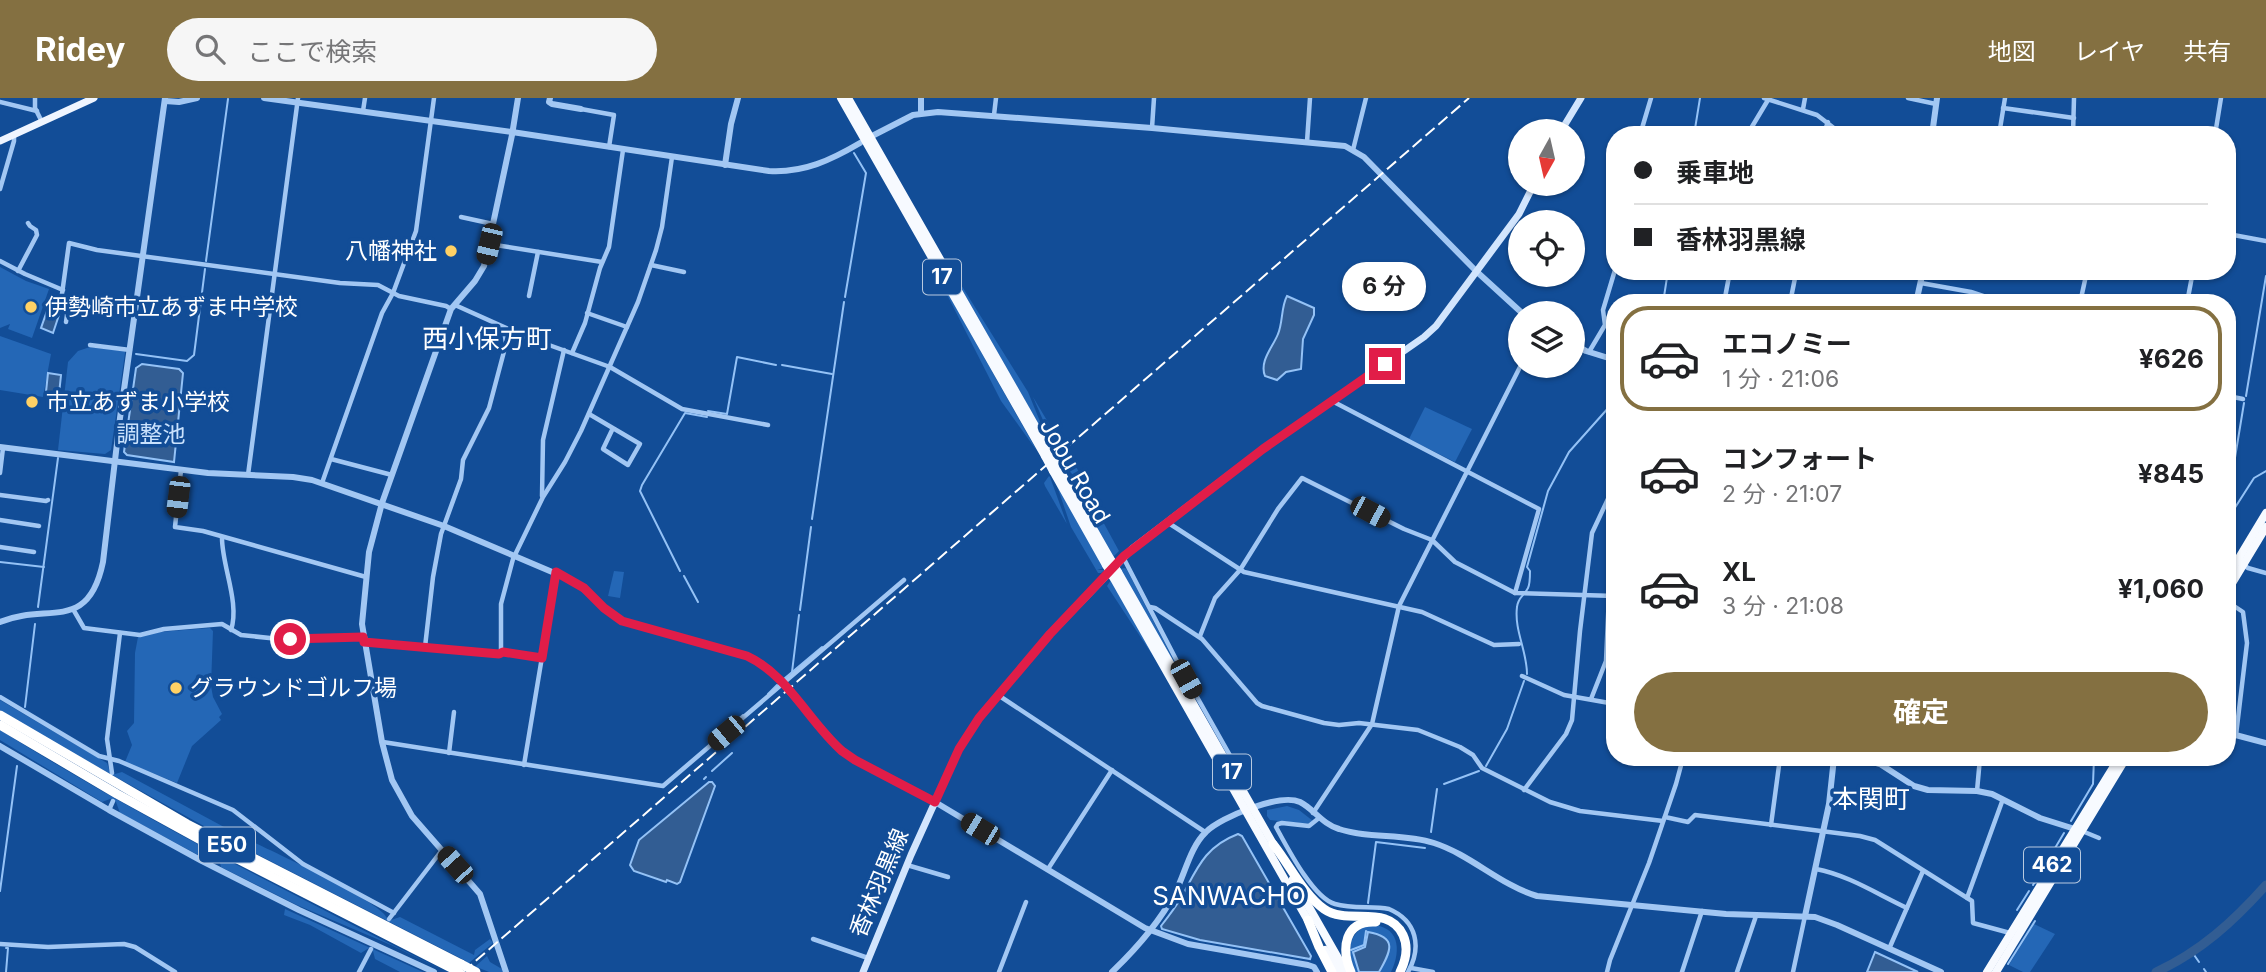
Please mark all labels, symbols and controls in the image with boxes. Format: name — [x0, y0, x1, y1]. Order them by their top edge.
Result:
search box — [167, 18, 657, 81]
text: Ridey — [35, 29, 125, 69]
icon: search — [191, 30, 229, 68]
text: ここで検索 — [247, 36, 377, 67]
text: 地図 — [1988, 37, 2036, 66]
text: レイヤ — [2074, 37, 2145, 66]
text: 共有 — [2183, 37, 2231, 66]
north arrow — [1508, 119, 1586, 196]
map controls — [1508, 119, 1585, 378]
text: 乗車地 — [1676, 157, 1754, 188]
button: locate — [1508, 210, 1585, 287]
car — [475, 221, 504, 267]
text: 香林羽黒線 — [1676, 224, 1806, 255]
place label: 八幡神社 — [345, 237, 437, 265]
marker: 八幡神社 — [443, 243, 459, 259]
road number: 17 — [923, 260, 961, 294]
callout: 6 分 — [1343, 262, 1427, 312]
text: 6 分 — [1362, 272, 1406, 300]
place label: 伊勢崎市立あずま中学校 — [45, 293, 298, 321]
marker: 伊勢崎市立あずま中学校 — [23, 299, 39, 315]
button: layers — [1508, 301, 1585, 378]
district label: 西小保方町 — [422, 323, 552, 354]
icon: car — [1638, 327, 1701, 390]
text: エコノミー — [1722, 328, 1852, 359]
text: ¥626 — [2139, 343, 2204, 374]
route end — [1369, 348, 1401, 380]
text: 1 分 · 21:06 — [1722, 365, 1839, 393]
place label: 市立あずま小学校 — [46, 388, 230, 416]
marker: 市立あずま小学校 — [24, 394, 40, 410]
street label: Jobu Road — [1034, 414, 1116, 528]
park label: 調整池 — [117, 420, 186, 448]
icon: car — [1638, 442, 1701, 505]
text: コンフォート — [1722, 443, 1877, 474]
text: ¥845 — [2138, 458, 2204, 489]
car — [166, 475, 191, 519]
text: 2 分 · 21:07 — [1722, 480, 1842, 508]
car — [1347, 493, 1394, 531]
text: XL — [1722, 556, 1756, 587]
icon: car — [1638, 557, 1701, 620]
text: ¥1,060 — [2118, 573, 2204, 604]
text: 3 分 · 21:08 — [1722, 592, 1844, 620]
route start — [274, 623, 306, 655]
car — [1167, 656, 1206, 702]
button: 確定 — [1634, 672, 2208, 752]
place label: グラウンドゴルフ場 — [190, 674, 397, 702]
marker: グラウンドゴルフ場 — [168, 680, 184, 696]
car — [704, 711, 749, 755]
road number: 17 — [1213, 754, 1251, 790]
district label: 本関町 — [1832, 783, 1910, 814]
car — [957, 809, 1004, 849]
street label: 香林羽黒線 — [844, 825, 914, 941]
road number: E50 — [199, 828, 255, 862]
car — [434, 842, 477, 888]
road number: 462 — [2024, 848, 2080, 882]
district label: SANWACHO — [1152, 880, 1306, 911]

